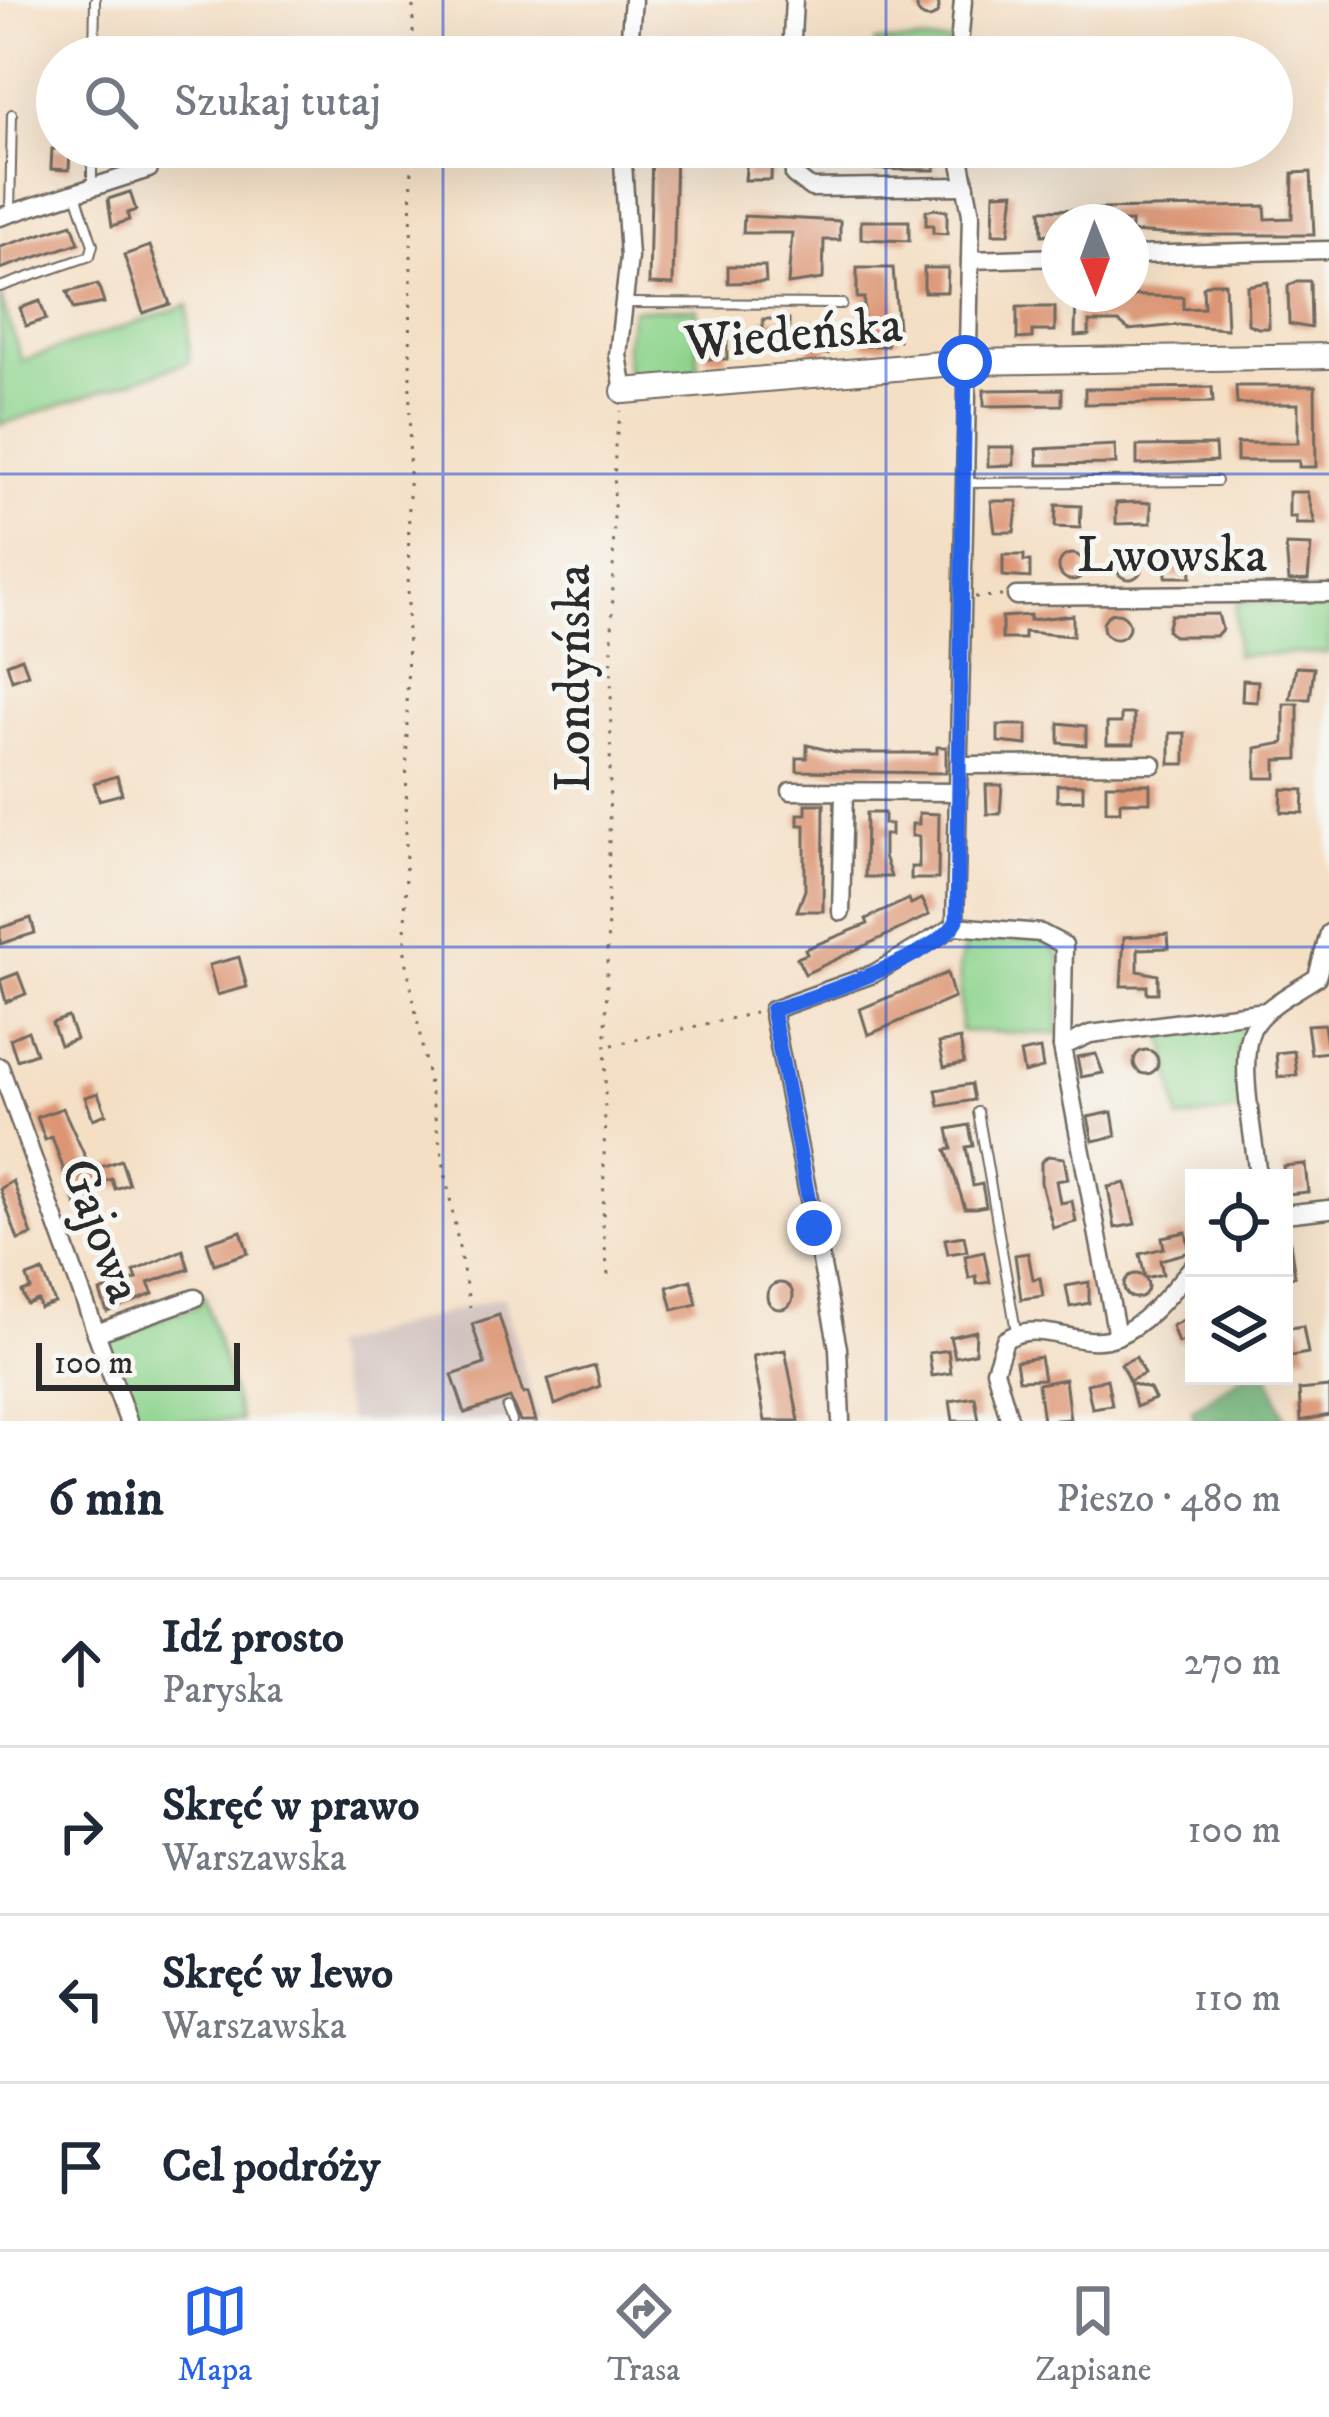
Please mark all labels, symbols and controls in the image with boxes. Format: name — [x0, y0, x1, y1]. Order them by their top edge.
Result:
search box — [36, 36, 1293, 168]
icon: search — [78, 69, 144, 135]
text: Szukaj tutaj — [174, 74, 381, 130]
north arrow — [1041, 204, 1149, 312]
street label: Wiedeńska — [681, 294, 905, 376]
route start — [938, 335, 992, 389]
street label: Lwowska — [1077, 524, 1267, 588]
street label: Londyńska — [542, 564, 606, 792]
street label: Gajowa — [45, 1150, 156, 1312]
map controls — [1185, 1169, 1293, 1385]
button: locate — [1185, 1169, 1293, 1277]
route end — [787, 1201, 841, 1255]
button: layers — [1185, 1277, 1293, 1385]
scale bar — [36, 1337, 240, 1390]
text: 100 m — [54, 1343, 133, 1384]
text: 6 min — [48, 1467, 164, 1531]
text: Pieszo · 480 m — [1057, 1475, 1281, 1524]
text: Idź prosto — [162, 1610, 344, 1666]
icon: ahead — [48, 1630, 114, 1696]
text: 270 m — [1184, 1638, 1281, 1687]
text: Paryska — [162, 1666, 283, 1715]
text: Skręć w prawo — [162, 1778, 419, 1834]
icon: right — [48, 1798, 114, 1864]
text: 100 m — [1187, 1806, 1281, 1855]
text: Warszawska — [162, 1834, 347, 1883]
text: Skręć w lewo — [162, 1946, 393, 2002]
icon: left — [48, 1966, 114, 2032]
text: 110 m — [1194, 1974, 1281, 2023]
text: Warszawska — [162, 2002, 347, 2051]
icon: arrive — [48, 2134, 114, 2200]
text: Cel podróży — [162, 2139, 380, 2195]
tab: Mapa — [178, 2278, 252, 2391]
tab: Trasa — [607, 2278, 680, 2391]
tab: Zapisane — [1035, 2278, 1151, 2391]

